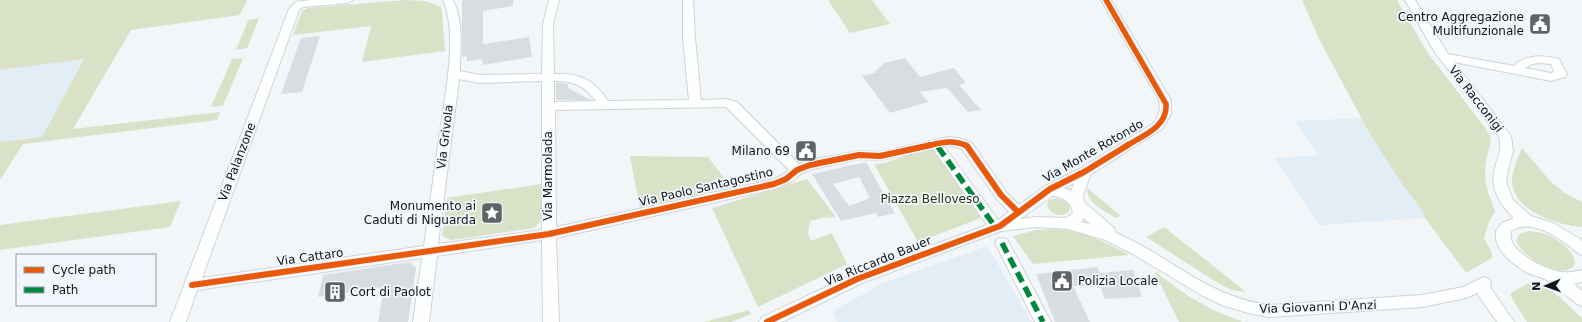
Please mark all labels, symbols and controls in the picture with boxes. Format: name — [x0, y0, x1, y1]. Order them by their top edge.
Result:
place label: Centro Aggregazione Multifunzionale — [1398, 10, 1524, 38]
public building icon: Centro Aggregazione Multifunzionale — [1527, 11, 1553, 37]
street label: Via Racconigi — [1446, 63, 1506, 135]
street label: Via Grivola — [434, 104, 456, 170]
street label: Via Monte Rotondo — [1040, 117, 1146, 185]
street label: Via Palanzone — [216, 121, 258, 203]
street label: Via Marmolada — [541, 131, 555, 221]
public building icon: Milano 69 — [793, 138, 819, 164]
place label: Milano 69 — [732, 144, 790, 158]
street label: Via Paolo Santagostino — [638, 165, 774, 209]
park label: Piazza Belloveso — [880, 192, 980, 206]
place label: Monumento ai Caduti di Niguarda — [364, 199, 476, 227]
place icon: Monumento ai Caduti di Niguarda — [479, 200, 505, 226]
street label: Via Riccardo Bauer — [823, 233, 933, 289]
street label: Via Cattaro — [276, 245, 344, 269]
legend — [16, 254, 156, 306]
text: Cycle path — [52, 263, 116, 277]
north arrow — [1526, 266, 1566, 306]
public building icon: Polizia Locale — [1049, 268, 1075, 294]
place label: Polizia Locale — [1078, 274, 1158, 288]
building icon: Cort di Paolot — [322, 279, 348, 305]
text: N — [1530, 281, 1543, 291]
text: Path — [52, 283, 78, 297]
place label: Cort di Paolot — [350, 285, 431, 299]
street label: Via Giovanni D'Anzi — [1259, 298, 1377, 316]

